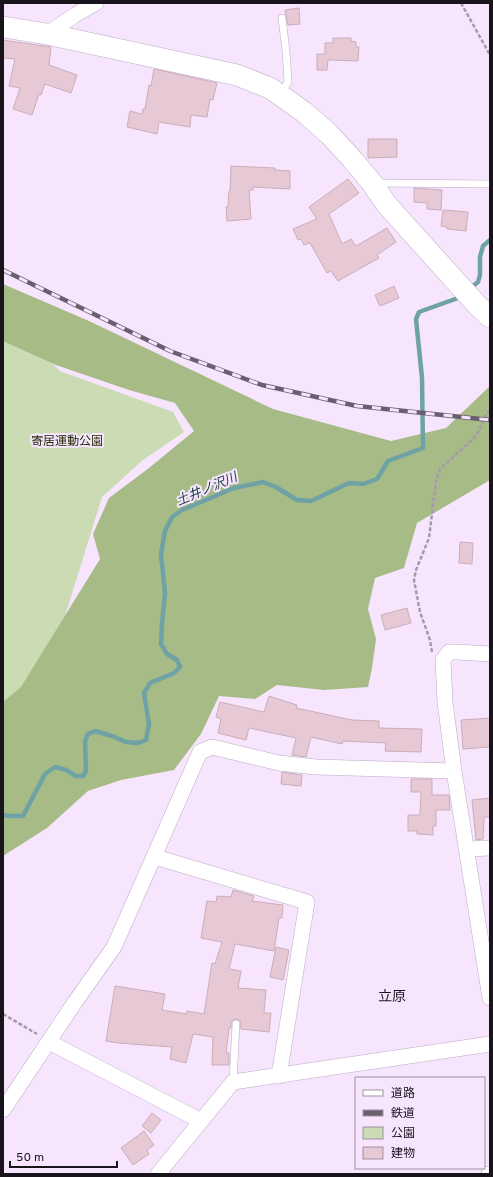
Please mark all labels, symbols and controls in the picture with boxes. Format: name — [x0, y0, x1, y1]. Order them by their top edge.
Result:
park label: 寄居運動公園 — [31, 434, 103, 450]
water label: 土井ノ沢川 — [174, 469, 242, 510]
district label: 立原 — [378, 989, 406, 1006]
legend — [355, 1077, 485, 1169]
text: 道路 — [391, 1086, 415, 1102]
text: 鉄道 — [391, 1106, 415, 1122]
text: 公園 — [391, 1126, 415, 1142]
scale bar — [10, 1143, 117, 1169]
text: 建物 — [391, 1146, 415, 1162]
text: 50 m — [16, 1150, 44, 1166]

